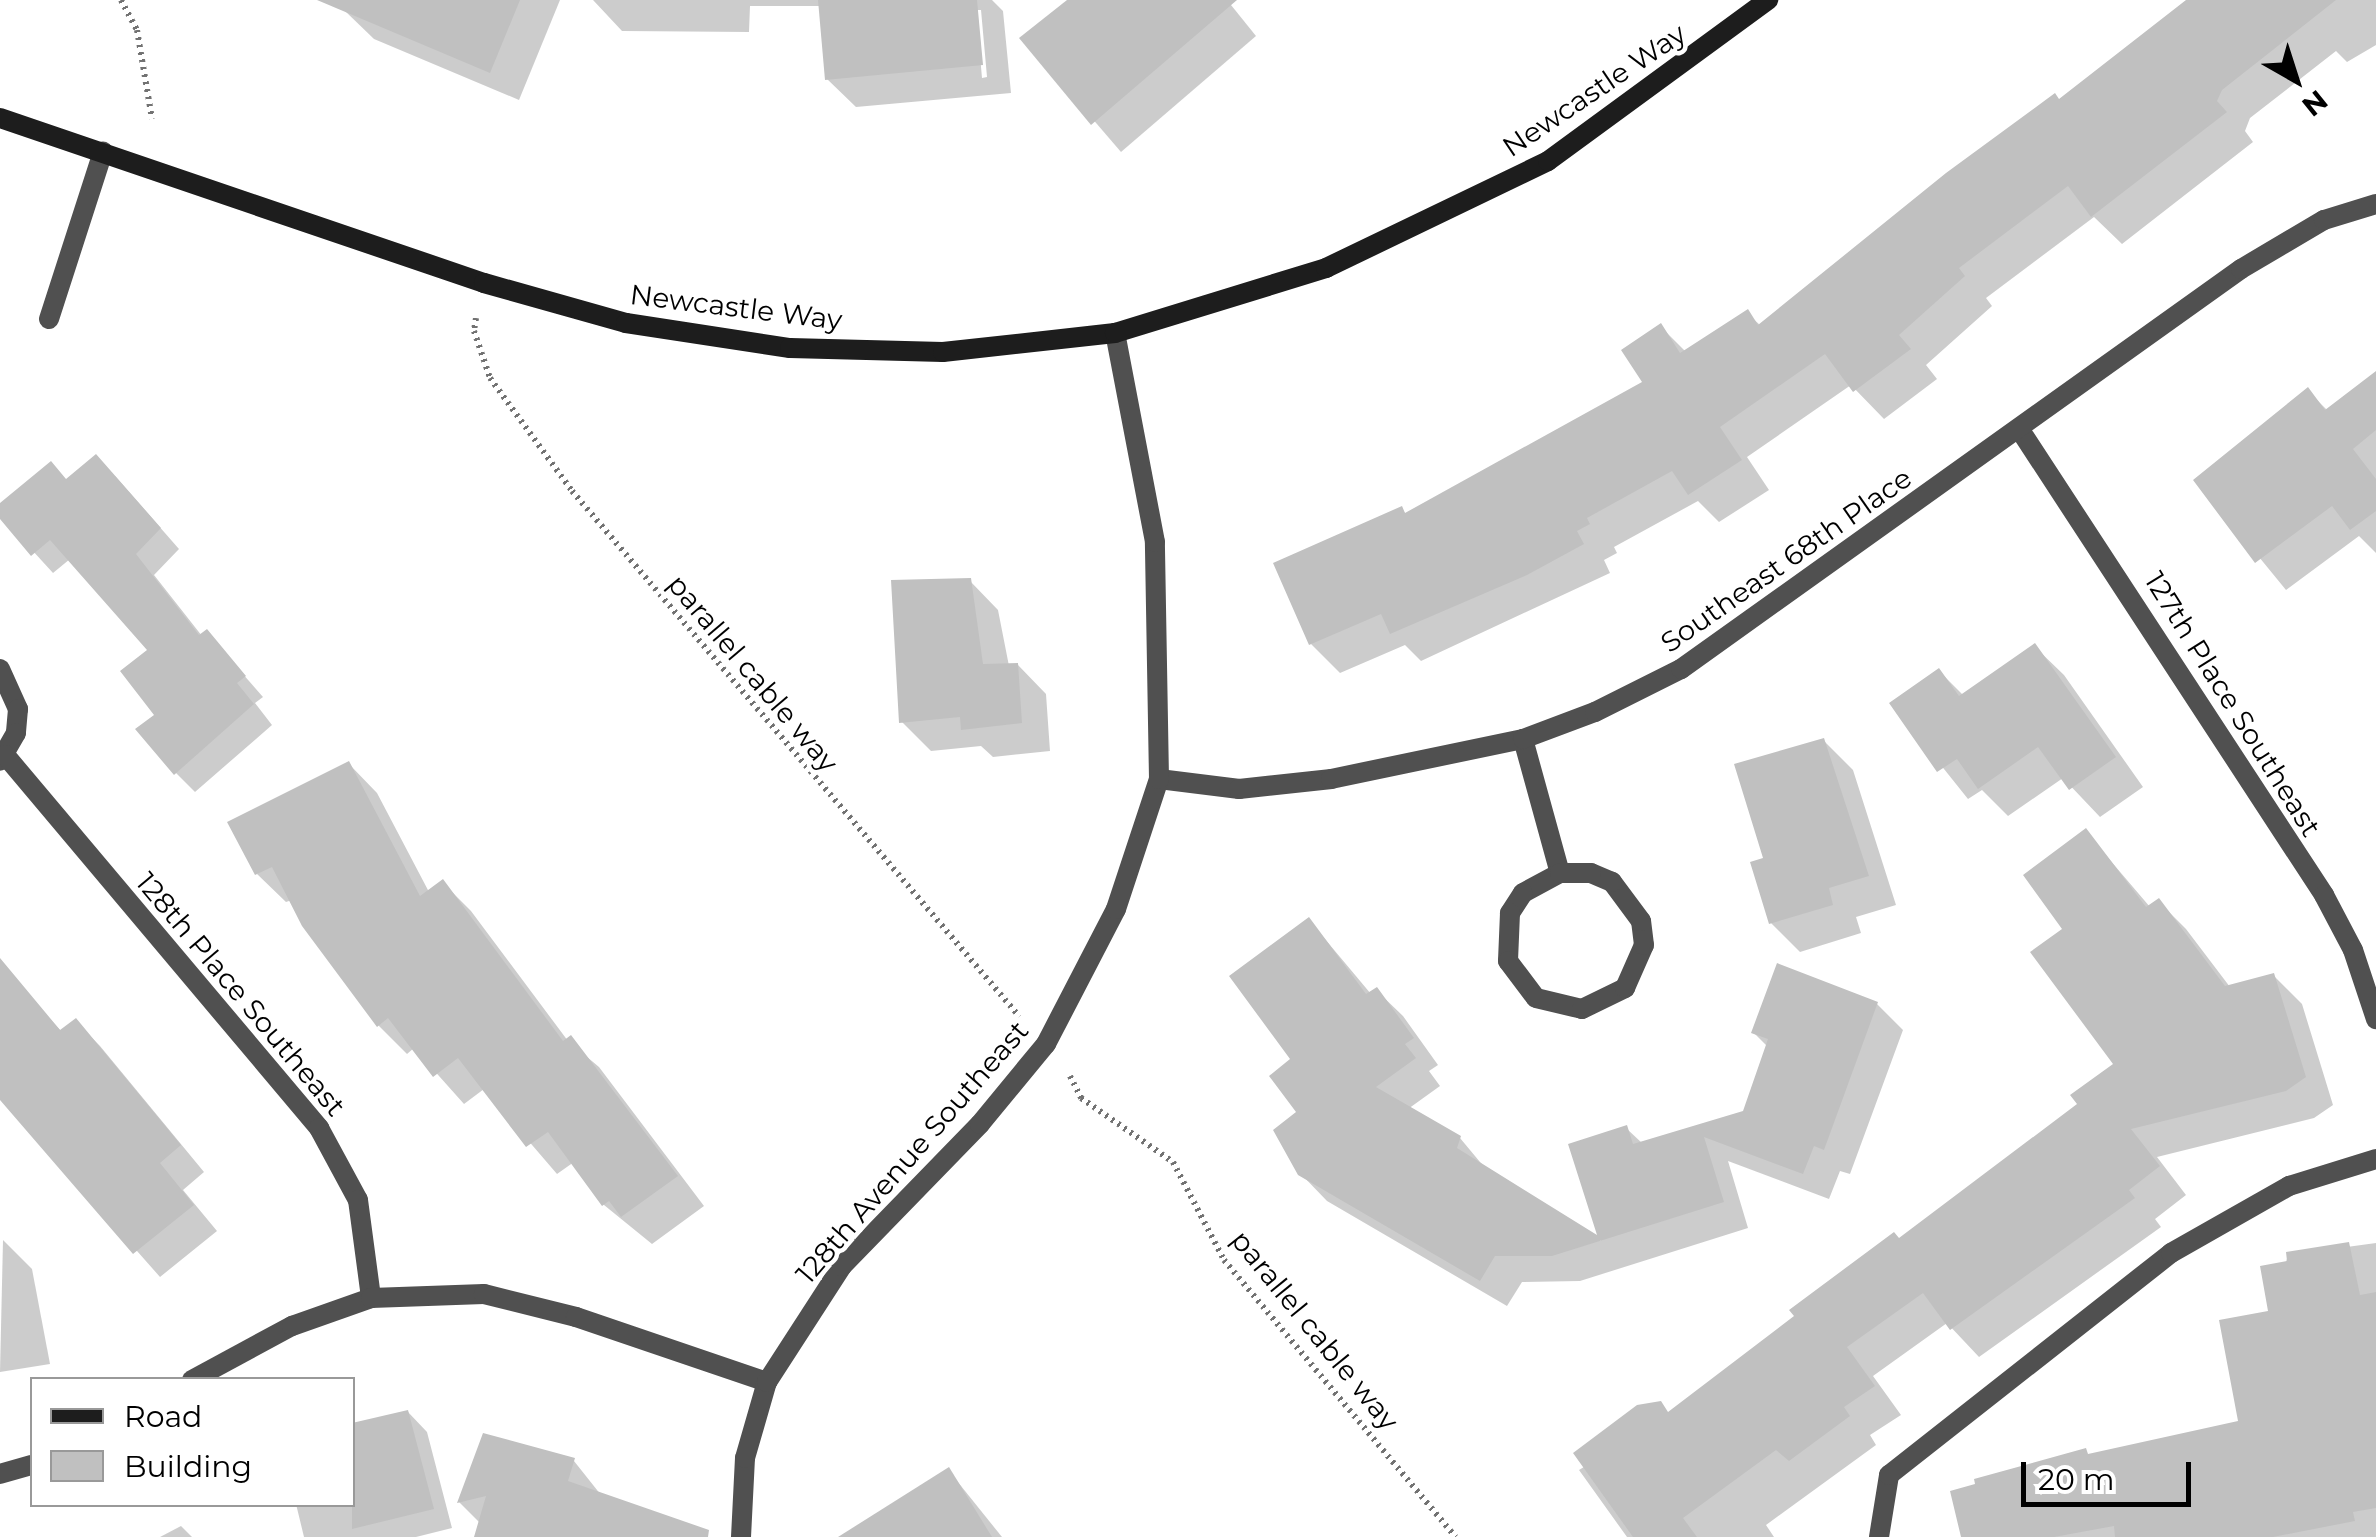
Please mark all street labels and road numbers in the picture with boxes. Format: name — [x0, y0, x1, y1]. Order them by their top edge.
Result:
street label: Newcastle Way — [1496, 16, 1692, 164]
street label: Newcastle Way — [628, 277, 844, 337]
street label: Southeast 68th Place — [1654, 461, 1918, 659]
street label: 127th Place Southeast — [2138, 566, 2328, 842]
street label: parallel cable way — [661, 568, 845, 778]
street label: 128th Place Southeast — [129, 865, 353, 1123]
street label: 128th Avenue Southeast — [789, 1014, 1035, 1290]
street label: parallel cable way — [1224, 1223, 1406, 1437]

